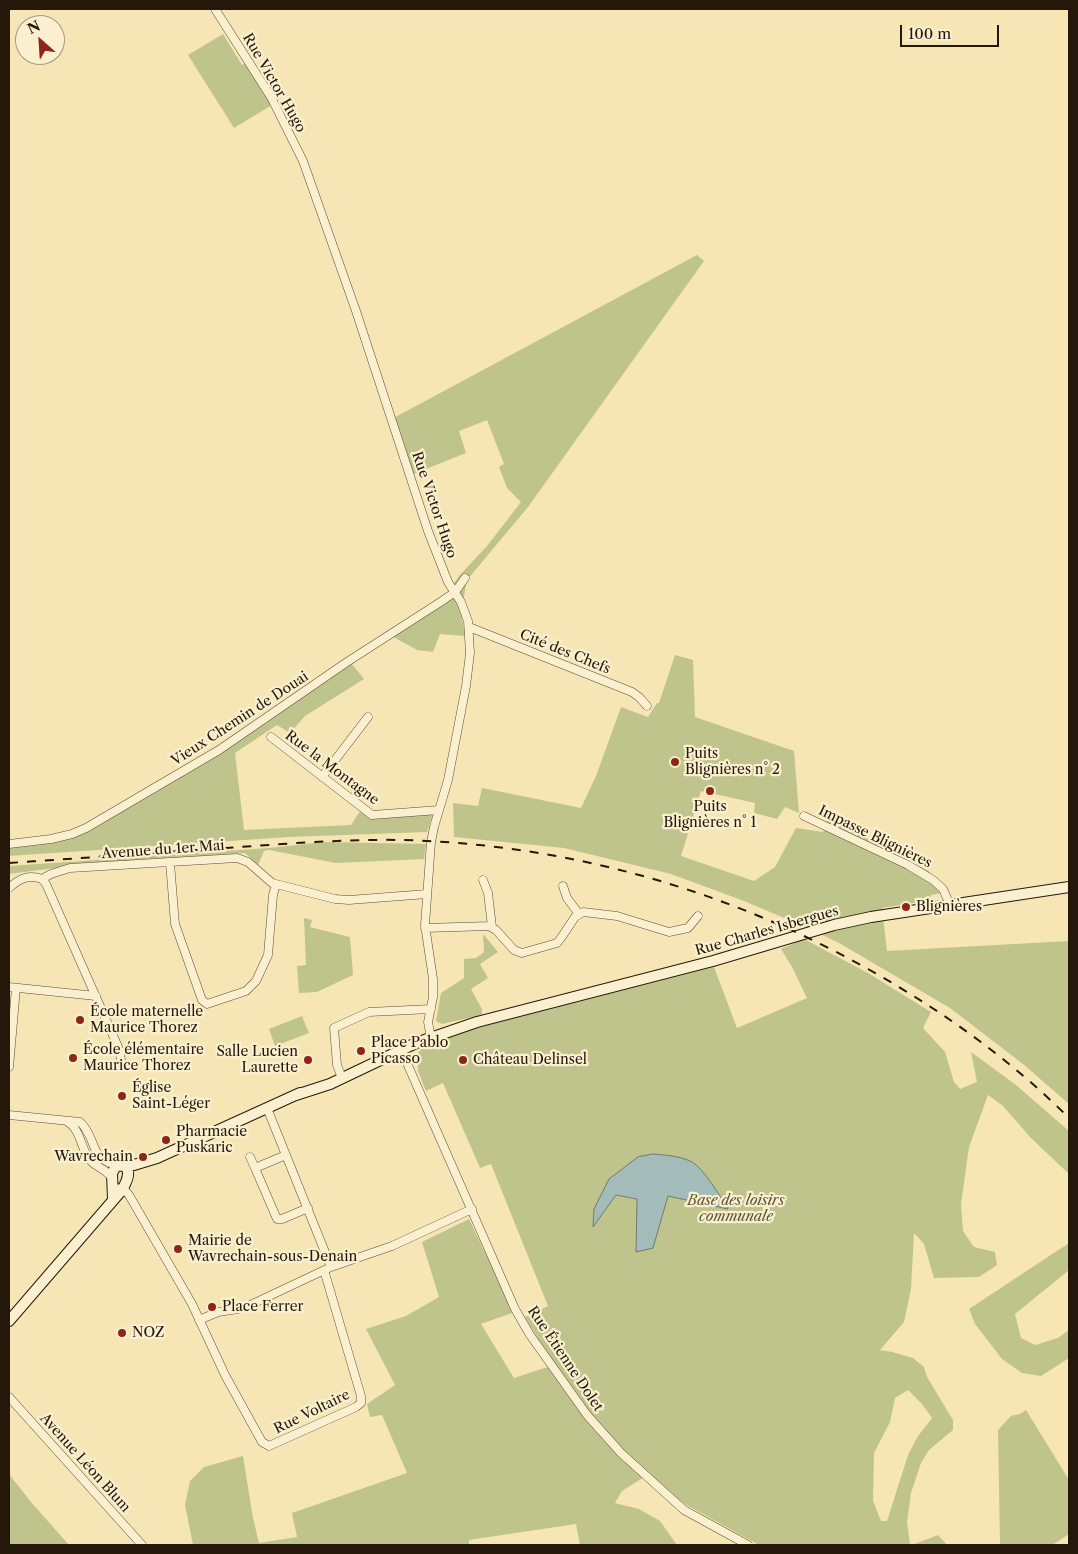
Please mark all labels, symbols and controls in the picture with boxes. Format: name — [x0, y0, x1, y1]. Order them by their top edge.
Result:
north arrow — [15, 15, 65, 65]
scale bar — [903, 15, 1002, 47]
text: N — [24, 17, 43, 38]
text: 100 m — [908, 24, 951, 43]
street label: Rue Victor Hugo — [239, 30, 309, 136]
street label: Rue Victor Hugo — [408, 450, 460, 560]
street label: Cité des Chefs — [517, 626, 613, 678]
street label: Vieux Chemin de Douai — [168, 668, 312, 770]
street label: Rue la Montagne — [282, 727, 382, 809]
place label: Puits Blignières n° 2 — [685, 746, 780, 779]
marker: Puits Blignières n° 2 — [669, 756, 681, 768]
marker: Puits Blignières n° 1 — [704, 785, 716, 797]
place label: Puits Blignières n° 1 — [664, 799, 756, 832]
street label: Impasse Blignières — [816, 802, 934, 872]
street label: Avenue du 1er Mai — [101, 837, 225, 863]
place label: Blignières — [916, 899, 982, 915]
marker: Blignières — [900, 901, 912, 913]
street label: Rue Charles Isbergues — [693, 902, 841, 960]
place label: École maternelle Maurice Thorez — [90, 1004, 203, 1036]
marker: École maternelle Maurice Thorez — [74, 1014, 86, 1026]
place label: Place Pablo Picasso — [371, 1035, 448, 1068]
place label: École élémentaire Maurice Thorez — [83, 1042, 204, 1074]
place label: Salle Lucien Laurette — [216, 1044, 298, 1076]
marker: Place Pablo Picasso — [355, 1045, 367, 1057]
marker: École élémentaire Maurice Thorez — [67, 1052, 79, 1064]
place label: Château Delinsel — [473, 1052, 587, 1068]
marker: Salle Lucien Laurette — [302, 1054, 314, 1066]
marker: Château Delinsel — [457, 1054, 469, 1066]
place label: Église Saint-Léger — [132, 1080, 210, 1112]
marker: Église Saint-Léger — [116, 1090, 128, 1102]
place label: Pharmacie Puskaric — [176, 1124, 247, 1156]
marker: Pharmacie Puskaric — [160, 1134, 172, 1146]
place label: Wavrechain — [54, 1149, 133, 1165]
marker: Wavrechain — [137, 1151, 149, 1163]
park label: Base des loisirs communale — [687, 1193, 785, 1226]
place label: Mairie de Wavrechain-sous-Denain — [188, 1233, 357, 1266]
marker: Mairie de Wavrechain-sous-Denain — [172, 1243, 184, 1255]
place label: Place Ferrer — [222, 1299, 303, 1315]
marker: Place Ferrer — [206, 1301, 218, 1313]
street label: Rue Étienne Dolet — [524, 1303, 606, 1415]
place label: NOZ — [132, 1325, 164, 1341]
marker: NOZ — [116, 1327, 128, 1339]
street label: Rue Voltaire — [271, 1386, 353, 1438]
street label: Avenue Léon Blum — [36, 1410, 134, 1516]

